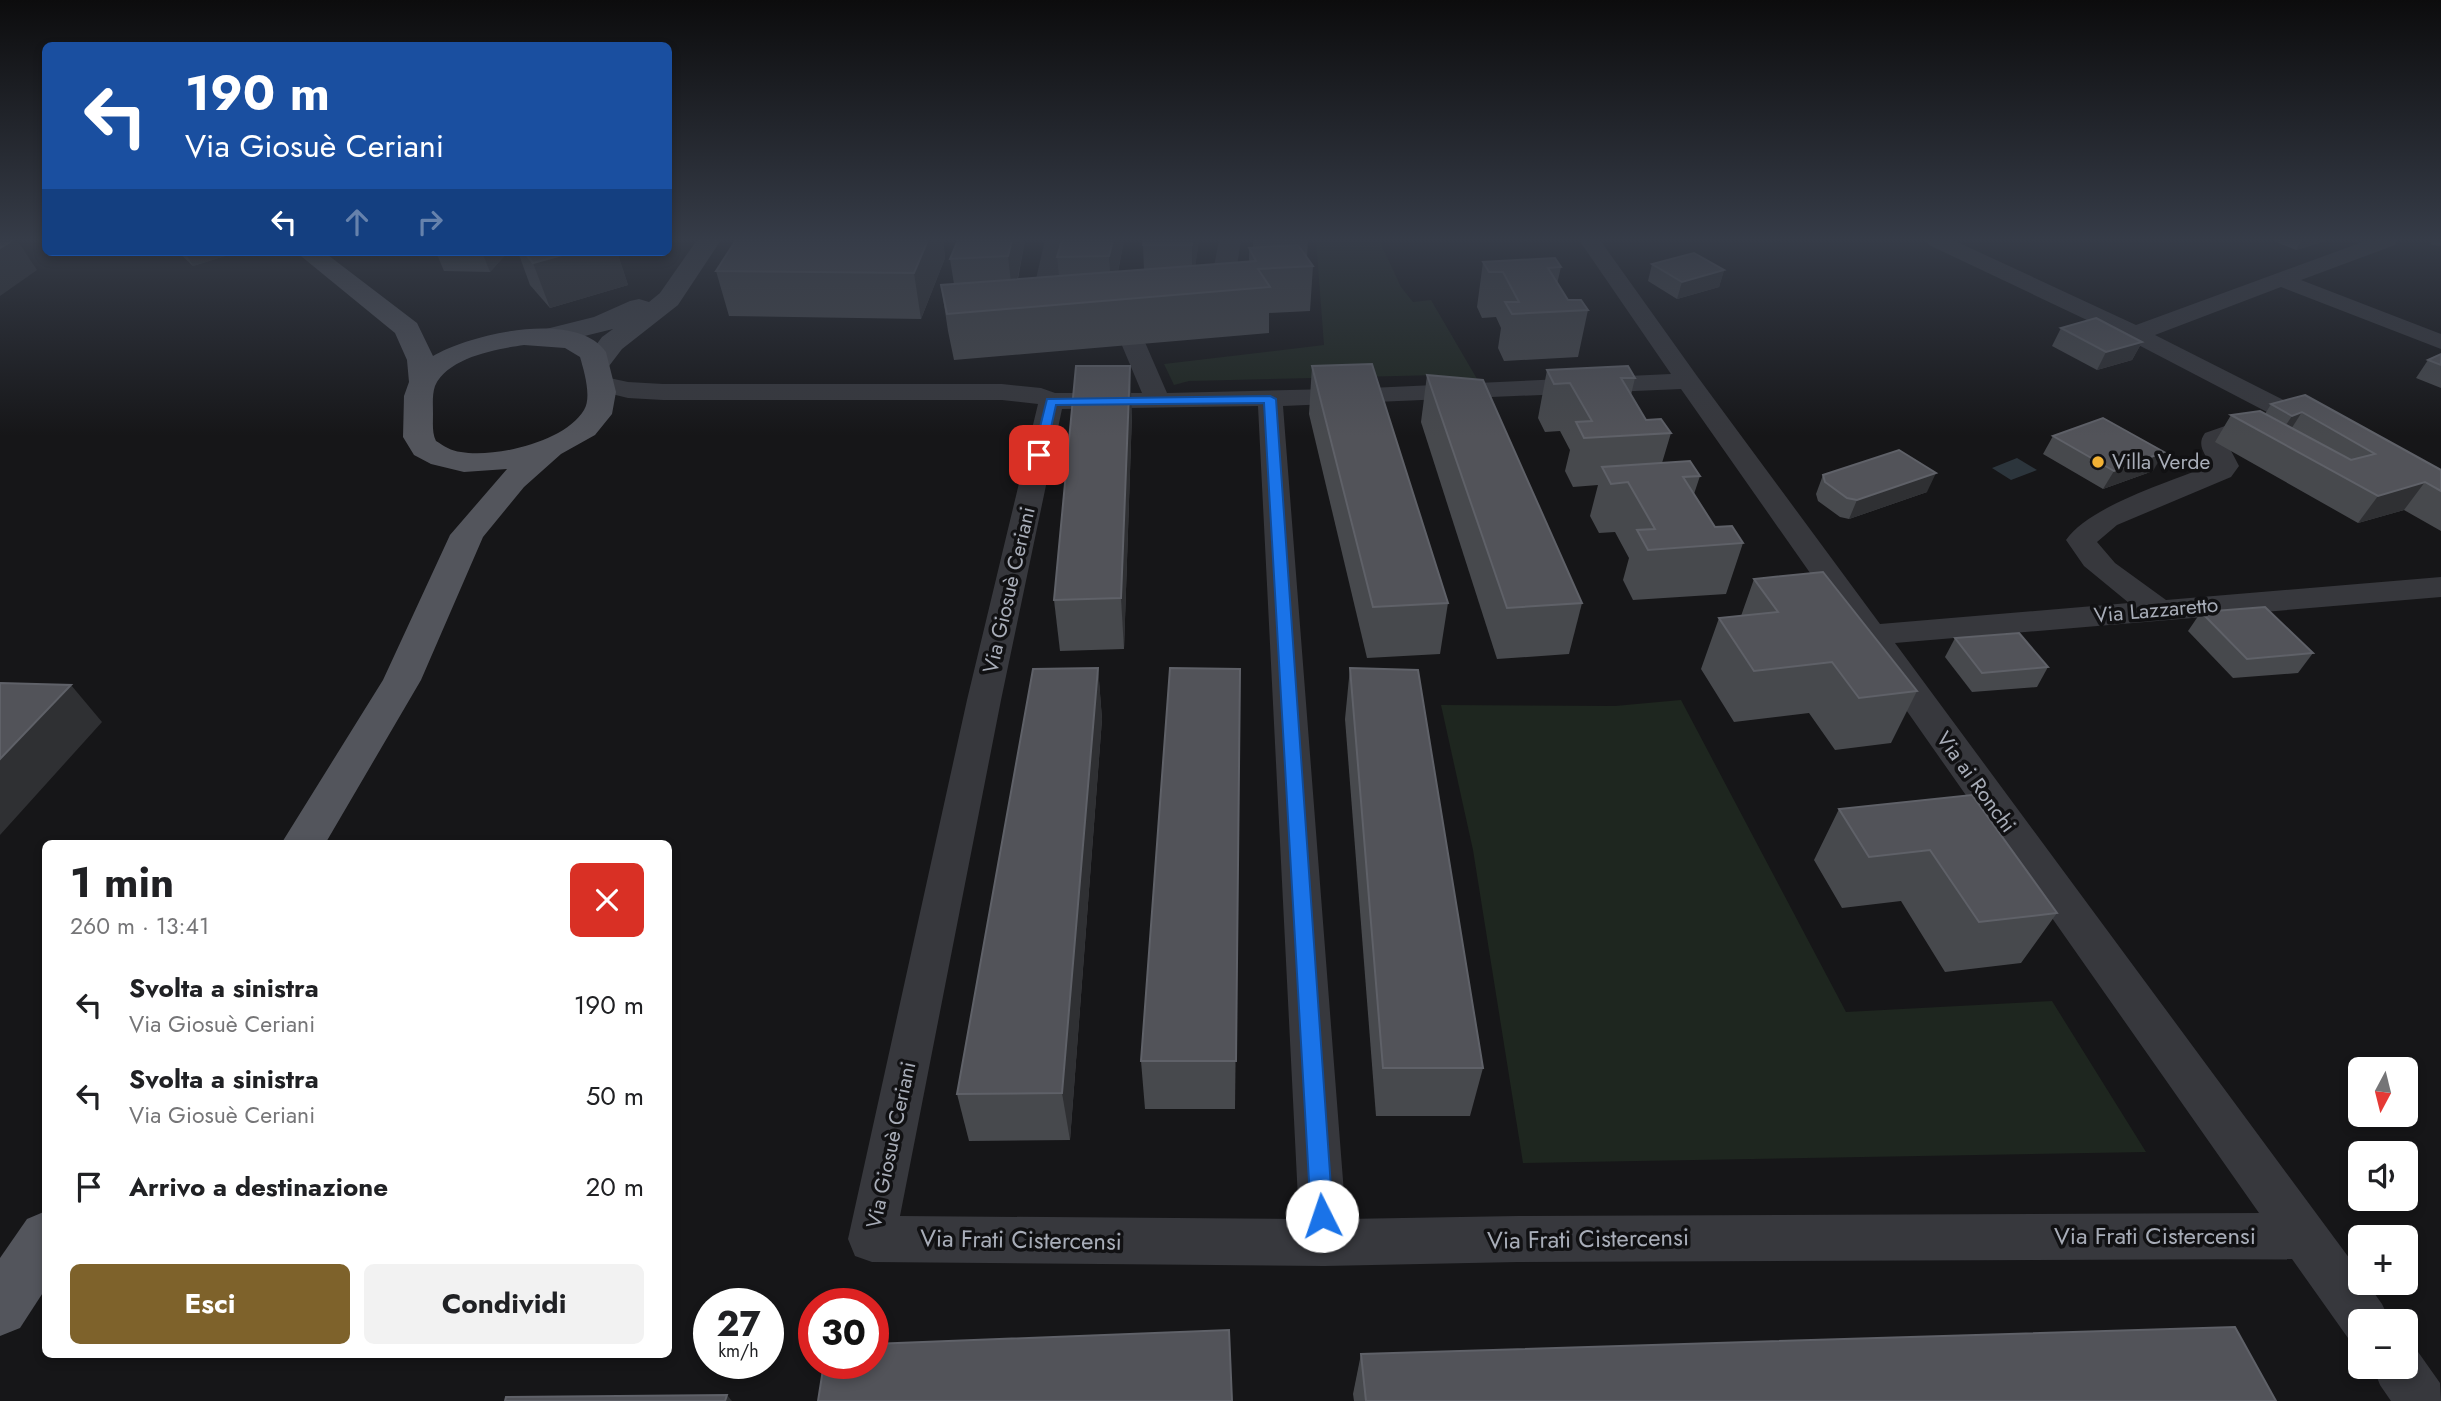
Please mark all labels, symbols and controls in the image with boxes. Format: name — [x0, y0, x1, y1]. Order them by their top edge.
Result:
text: 190 m — [185, 58, 330, 128]
icon: left — [70, 70, 161, 161]
text: Via Giosuè Ceriani — [185, 123, 444, 169]
icon: left — [265, 203, 303, 241]
icon: ahead — [338, 203, 376, 241]
icon: right — [411, 203, 449, 241]
pin — [1009, 425, 1069, 485]
icon: arrive — [1020, 436, 1058, 474]
place label: Villa Verde — [2112, 447, 2211, 477]
marker: Villa Verde — [2090, 454, 2106, 470]
street label: Via Giosuè Ceriani — [975, 504, 1043, 676]
street label: Via Lazzaretto — [2093, 590, 2219, 630]
street label: Via ai Ronchi — [1929, 725, 2023, 839]
text: 1 min — [70, 852, 174, 913]
button: close — [570, 863, 644, 937]
text: 260 m · 13:41 — [70, 909, 209, 943]
text: Svolta a sinistra — [129, 969, 319, 1007]
icon: left — [70, 986, 108, 1024]
text: 190 m — [574, 986, 644, 1024]
text: Via Giosuè Ceriani — [129, 1007, 315, 1041]
north arrow — [2348, 1057, 2418, 1127]
map controls — [2348, 1057, 2418, 1379]
street label: Via Giosuè Ceriani — [859, 1059, 923, 1231]
text: Svolta a sinistra — [129, 1060, 319, 1098]
icon: left — [70, 1077, 108, 1115]
text: 50 m — [586, 1077, 644, 1115]
text: Via Giosuè Ceriani — [129, 1098, 315, 1132]
button: sound — [2348, 1141, 2418, 1211]
icon: arrive — [70, 1168, 108, 1206]
text: Arrivo a destinazione — [129, 1168, 388, 1206]
text: 20 m — [586, 1168, 644, 1206]
position arrow — [1285, 1179, 1359, 1253]
street label: Via Frati Cistercensi — [2054, 1218, 2256, 1253]
street label: Via Frati Cistercensi — [1487, 1219, 1689, 1258]
street label: Via Frati Cistercensi — [920, 1220, 1122, 1259]
button: + — [2348, 1225, 2418, 1295]
button: Esci — [70, 1264, 350, 1344]
button: Condividi — [364, 1264, 644, 1344]
speed limit sign: 30 — [798, 1288, 889, 1379]
text: 27 — [716, 1299, 761, 1349]
button: − — [2348, 1309, 2418, 1379]
text: km/h — [718, 1338, 759, 1364]

